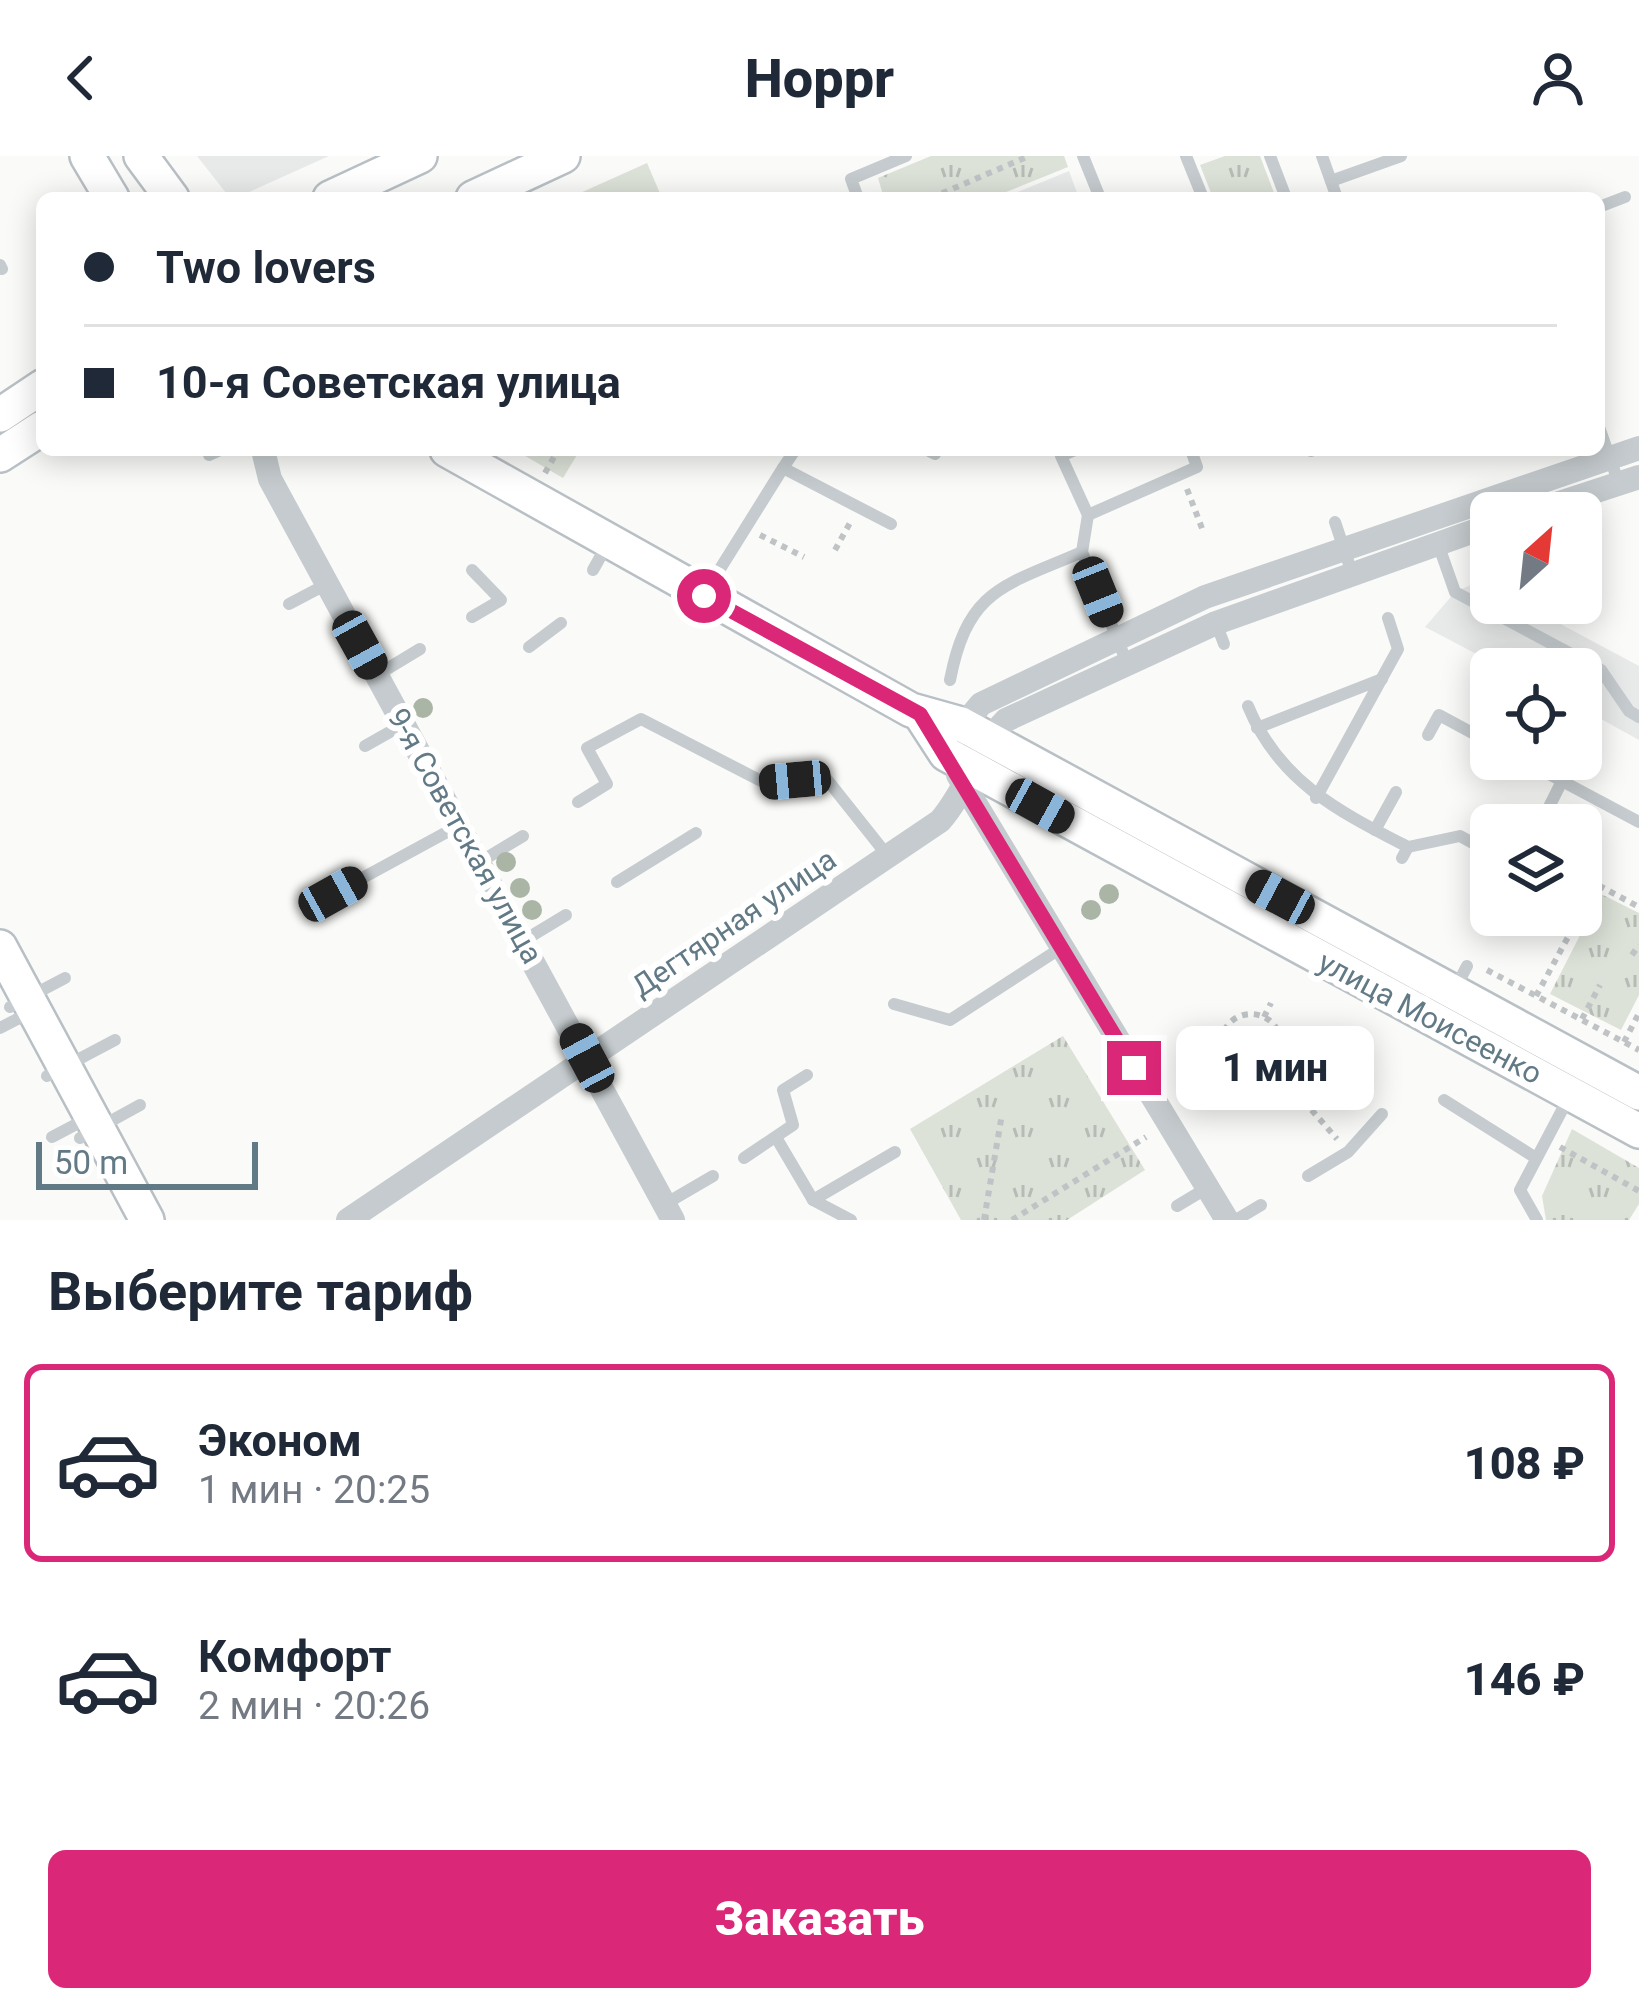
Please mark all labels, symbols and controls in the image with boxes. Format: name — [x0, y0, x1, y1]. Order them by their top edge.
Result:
icon: back — [48, 45, 114, 111]
icon: person — [1525, 45, 1591, 111]
text: Hoppr — [745, 47, 894, 110]
text: Two lovers — [156, 241, 376, 294]
text: 10-я Советская улица — [156, 356, 621, 409]
north arrow — [1470, 492, 1602, 624]
map controls — [1470, 492, 1602, 936]
car — [1068, 552, 1128, 632]
route start — [677, 569, 731, 623]
car — [327, 605, 393, 685]
button: locate — [1470, 648, 1602, 780]
street label: 9-я Советская улица — [381, 702, 550, 969]
car — [758, 759, 832, 801]
car — [1000, 773, 1080, 839]
button: layers — [1470, 804, 1602, 936]
street label: Дегтярная улица — [625, 841, 842, 1004]
car — [293, 861, 373, 927]
car — [1240, 864, 1320, 930]
street label: улица Моисеенко — [1312, 944, 1548, 1091]
car — [554, 1018, 620, 1098]
callout: 1 мин — [1176, 1026, 1374, 1110]
route end — [1107, 1041, 1161, 1095]
text: 1 мин — [1222, 1045, 1328, 1091]
scale bar — [36, 1136, 258, 1189]
text: 50 m — [54, 1143, 128, 1182]
text: Выберите тариф — [48, 1260, 473, 1323]
icon: car — [54, 1409, 162, 1517]
text: Эконом — [198, 1414, 362, 1467]
text: 108 ₽ — [1464, 1437, 1585, 1490]
text: 1 мин · 20:25 — [198, 1467, 430, 1513]
icon: car — [54, 1625, 162, 1733]
text: Комфорт — [198, 1630, 391, 1683]
text: 146 ₽ — [1464, 1653, 1585, 1706]
text: 2 мин · 20:26 — [198, 1683, 430, 1729]
button: Заказать — [48, 1850, 1591, 1988]

